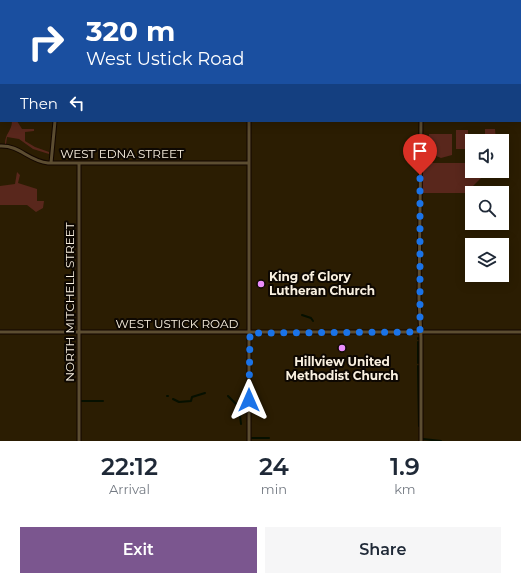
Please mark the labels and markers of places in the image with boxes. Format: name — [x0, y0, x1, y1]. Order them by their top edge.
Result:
pin — [403, 134, 437, 175]
place label: King of Glory Lutheran Church — [269, 269, 375, 298]
marker: King of Glory Lutheran Church — [256, 279, 266, 289]
marker: Hillview United Methodist Church — [337, 343, 347, 353]
place label: Hillview United Methodist Church — [286, 354, 399, 383]

